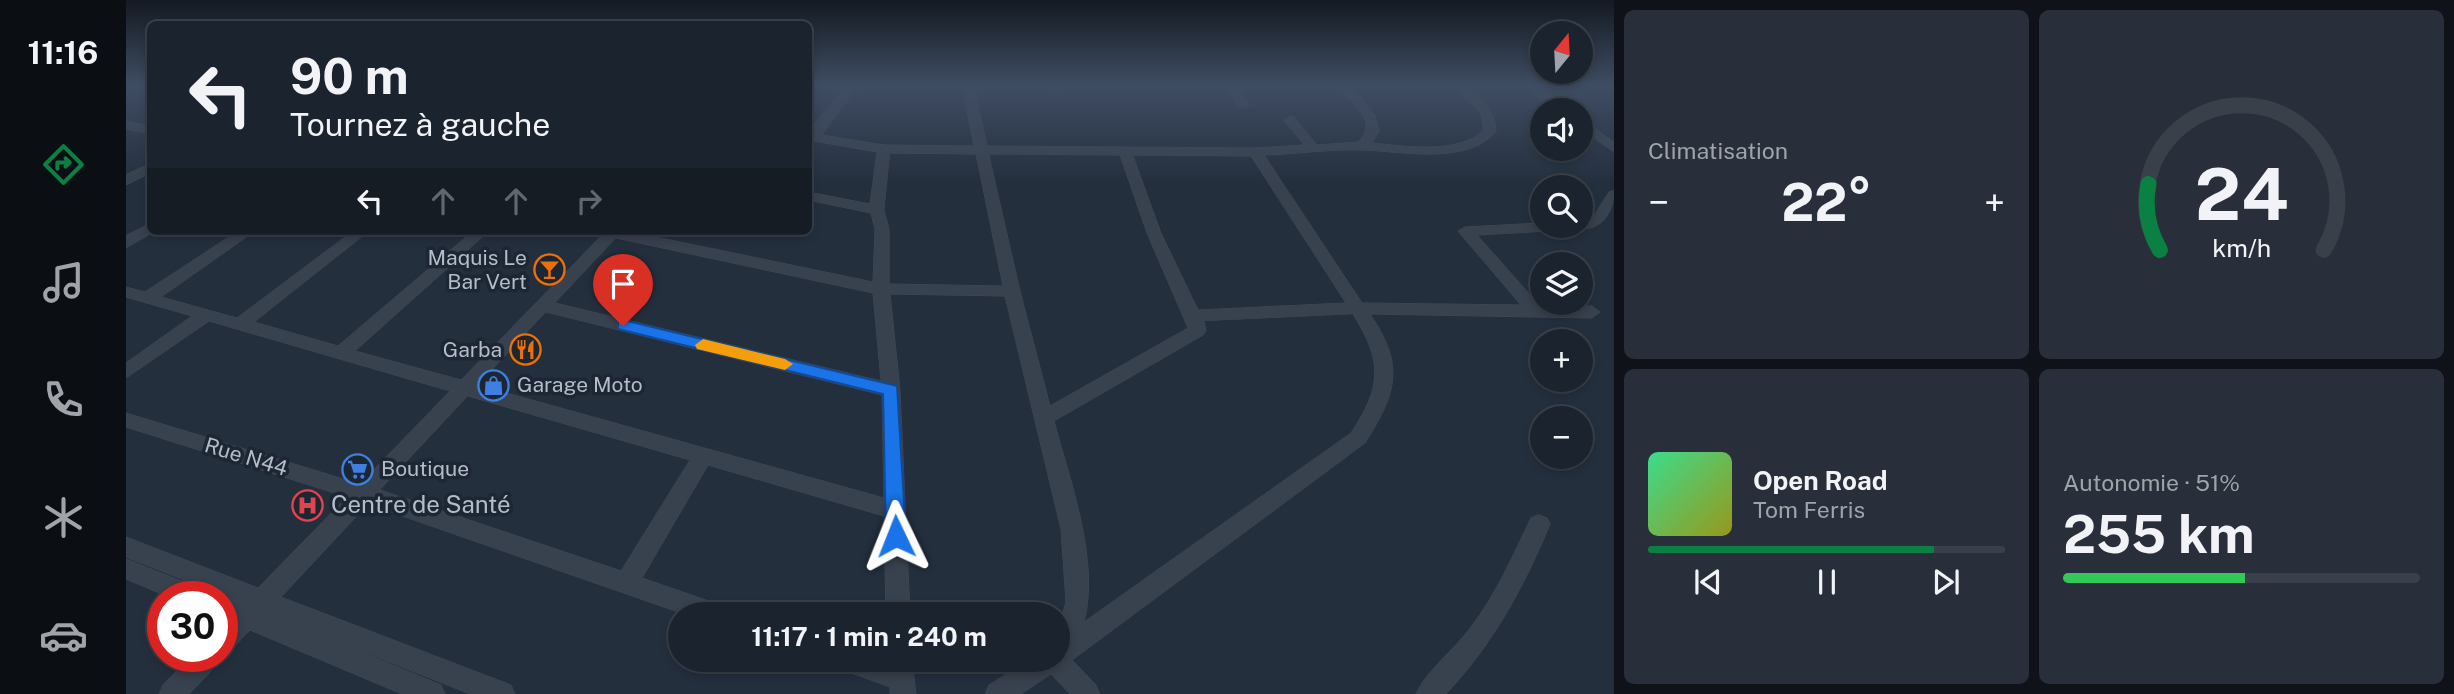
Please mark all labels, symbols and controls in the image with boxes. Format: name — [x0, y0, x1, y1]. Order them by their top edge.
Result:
north arrow — [1530, 21, 1592, 84]
map controls — [1530, 21, 1593, 469]
text: 11:16 — [28, 34, 98, 71]
text: 90 m — [290, 47, 409, 105]
icon: left — [175, 49, 266, 140]
button: sound — [1530, 98, 1593, 161]
text: Tournez à gauche — [290, 106, 550, 143]
text: Climatisation — [1648, 137, 1788, 164]
icon: directions — [39, 140, 88, 189]
text: 24 — [2195, 152, 2288, 237]
text: 22° — [1781, 172, 1872, 233]
button: search — [1530, 175, 1593, 238]
text: − — [1648, 180, 1669, 225]
text: + — [1984, 180, 2005, 225]
icon: left — [351, 182, 389, 220]
icon: ahead — [424, 182, 462, 220]
icon: ahead — [497, 182, 535, 220]
icon: right — [570, 182, 608, 220]
text: km/h — [2212, 233, 2271, 263]
place label: Maquis Le Bar Vert — [428, 245, 527, 294]
button: layers — [1530, 252, 1593, 315]
bar icon: Maquis Le Bar Vert — [533, 253, 567, 287]
pin — [593, 254, 653, 326]
icon: music — [39, 258, 88, 307]
icon: arrive — [604, 265, 642, 303]
button: + — [1530, 329, 1593, 392]
restaurant icon: Garba — [508, 333, 542, 367]
place label: Garba — [443, 337, 502, 362]
shop icon: Garage Moto — [477, 368, 511, 402]
place label: Garage Moto — [517, 372, 643, 397]
icon: phone — [39, 375, 88, 424]
button: − — [1530, 406, 1593, 469]
street label: Rue N44 — [202, 432, 291, 481]
supermarket icon: Boutique — [341, 452, 375, 486]
place label: Boutique — [381, 456, 469, 481]
text: Open Road — [1753, 465, 1888, 496]
text: Autonomie · 51% — [2063, 469, 2240, 496]
hospital icon: Centre de Santé — [291, 488, 325, 522]
place label: Centre de Santé — [331, 490, 511, 518]
icon: climate — [39, 493, 88, 542]
text: Tom Ferris — [1753, 496, 1865, 523]
position arrow — [859, 499, 933, 573]
text: 255 km — [2063, 504, 2255, 565]
icon: previous — [1689, 563, 1727, 601]
icon: pause — [1808, 563, 1846, 601]
icon: next — [1927, 563, 1965, 601]
speed limit sign: 30 — [147, 581, 238, 672]
icon: car — [39, 611, 88, 660]
text: 11:17 · 1 min · 240 m — [751, 621, 987, 652]

